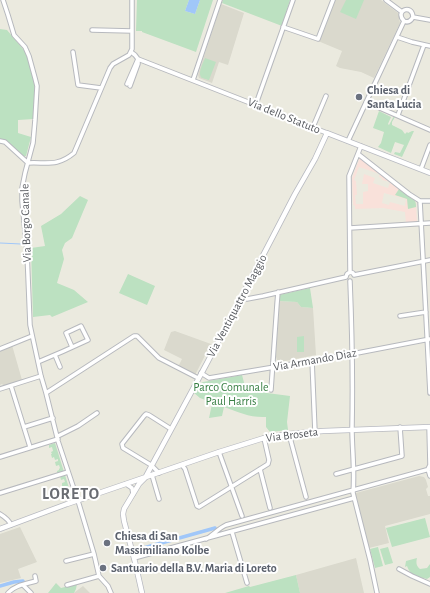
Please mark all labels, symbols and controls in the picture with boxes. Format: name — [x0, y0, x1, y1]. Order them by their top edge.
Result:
place label: Chiesa di Santa Lucia — [367, 83, 421, 111]
marker: Chiesa di Santa Lucia — [354, 92, 364, 102]
street label: Via dello Statuto — [245, 95, 323, 137]
street label: Via Borgo Canale — [17, 183, 35, 263]
street label: Via Ventiquattro Maggio — [204, 252, 270, 360]
street label: Via Armando Diaz — [272, 346, 358, 374]
park label: Parco Comunale Paul Harris — [193, 380, 269, 408]
street label: Via Broseta — [265, 425, 319, 445]
district label: LORETO — [42, 484, 100, 504]
place label: Chiesa di San Massimiliano Kolbe — [115, 529, 209, 557]
marker: Chiesa di San Massimiliano Kolbe — [102, 538, 112, 548]
place label: Santuario della B.V. Maria di Loreto — [111, 561, 277, 575]
marker: Santuario della B.V. Maria di Loreto — [98, 563, 108, 573]

